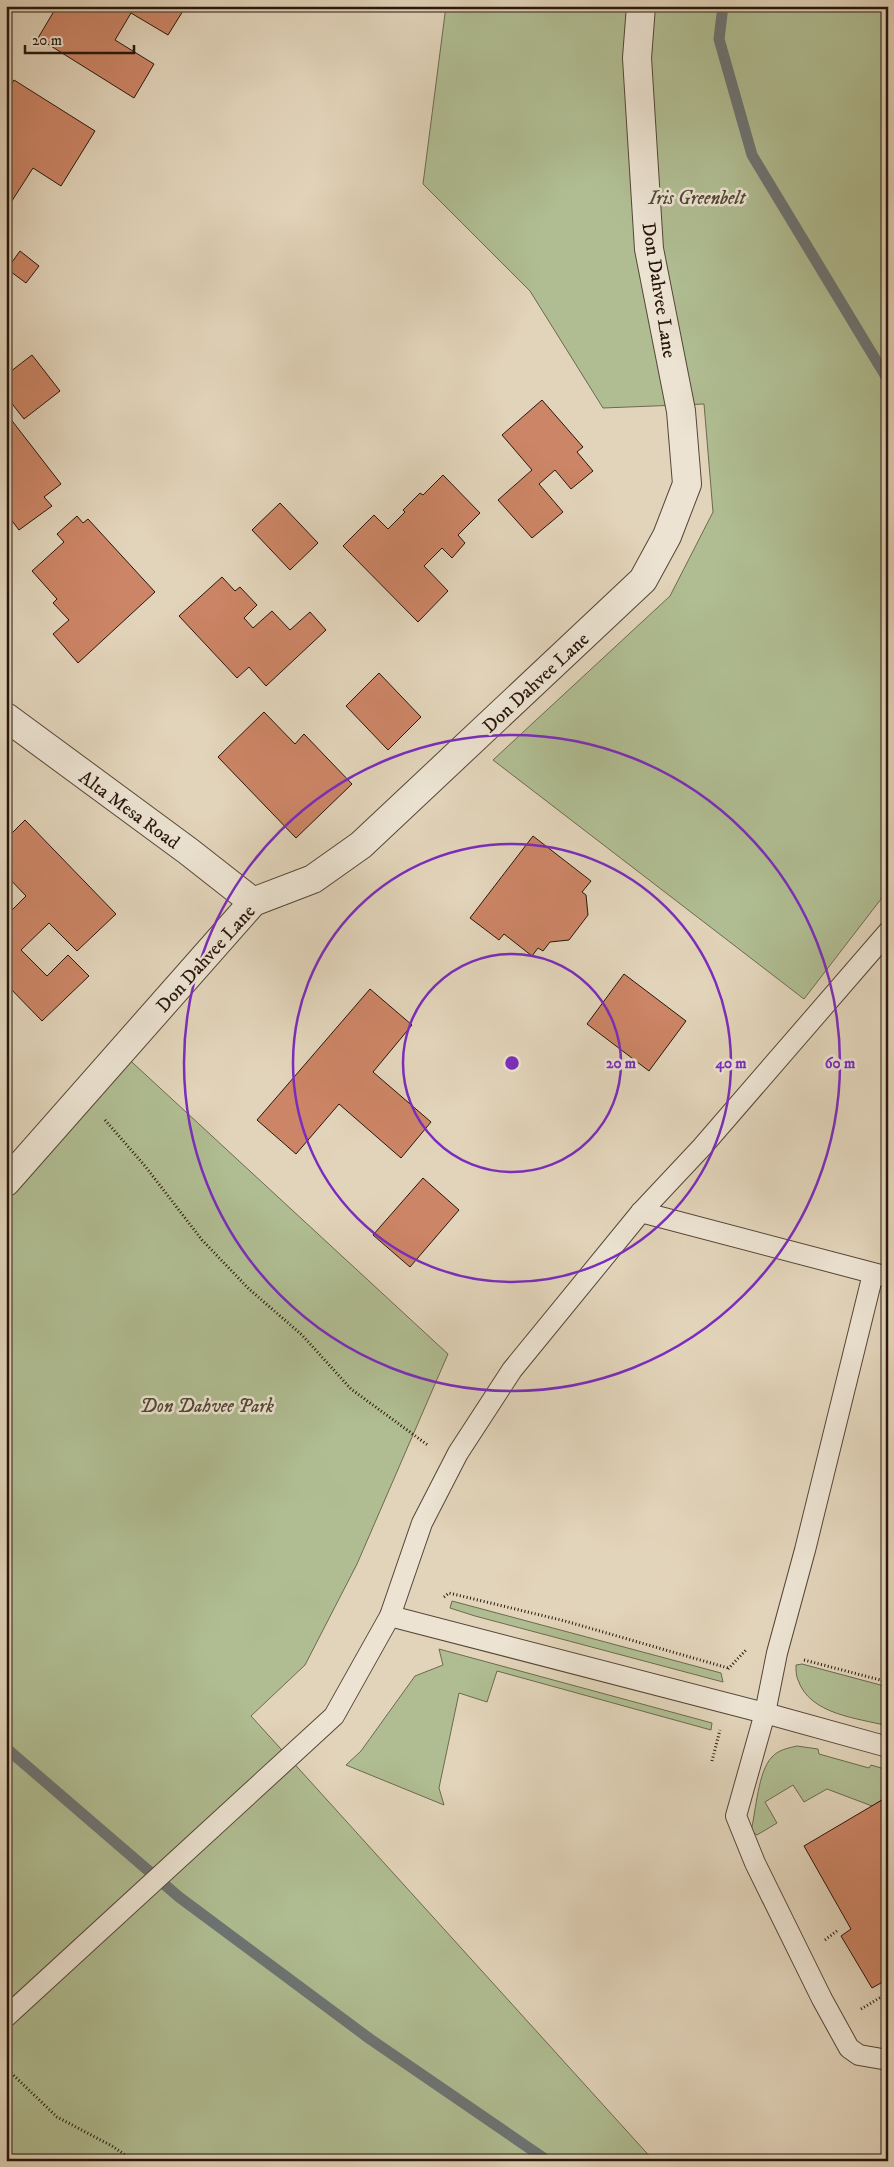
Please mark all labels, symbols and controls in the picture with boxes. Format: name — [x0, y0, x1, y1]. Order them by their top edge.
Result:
scale bar — [25, 22, 134, 54]
text: 20 m — [32, 31, 62, 50]
park label: Iris Greenbelt — [648, 187, 746, 210]
street label: Don Dahvee Lane — [636, 221, 681, 360]
street label: Don Dahvee Lane — [478, 628, 594, 738]
street label: Alta Mesa Road — [74, 766, 184, 855]
street label: Don Dahvee Lane — [152, 900, 261, 1018]
centre of rings — [503, 1054, 521, 1072]
text: 20 m — [606, 1054, 637, 1073]
text: 40 m — [714, 1054, 747, 1073]
text: 60 m — [825, 1054, 856, 1073]
park label: Don Dahvee Park — [140, 1395, 274, 1418]

